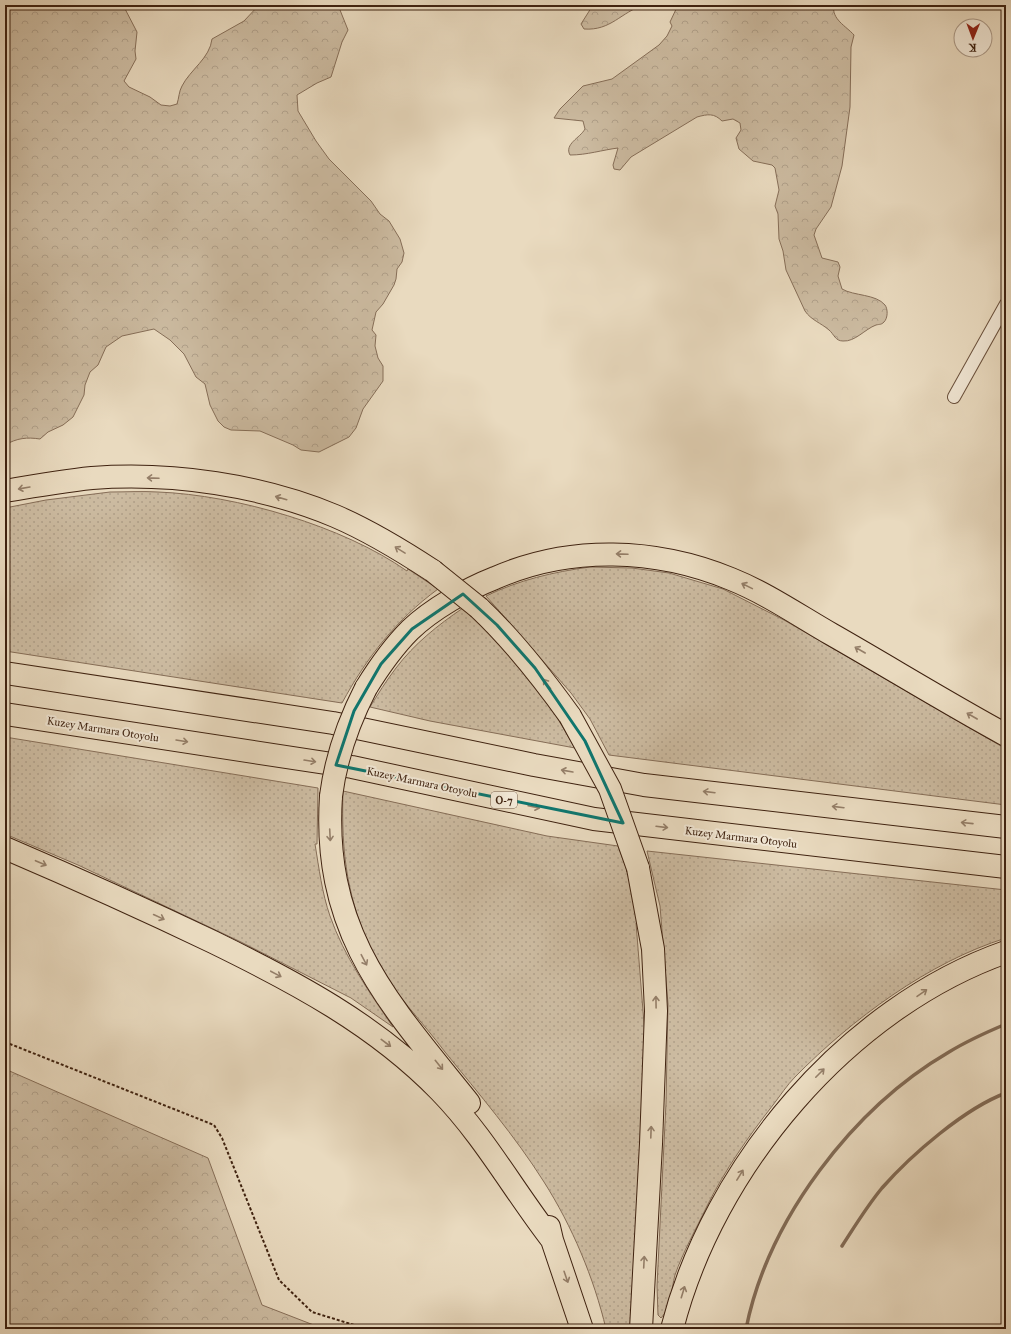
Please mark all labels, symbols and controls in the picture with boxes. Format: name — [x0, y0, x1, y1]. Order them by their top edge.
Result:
north arrow — [953, 18, 993, 58]
text: K — [968, 41, 977, 54]
one-way arrow — [147, 474, 160, 481]
one-way arrow — [18, 484, 31, 492]
one-way arrow — [275, 494, 288, 501]
one-way arrow — [394, 545, 406, 553]
one-way arrow — [616, 550, 629, 558]
one-way arrow — [741, 582, 753, 589]
one-way arrow — [854, 646, 866, 654]
one-way arrow — [543, 678, 551, 689]
one-way arrow — [966, 712, 978, 720]
street label: Kuzey Marmara Otoyolu — [46, 714, 160, 745]
one-way arrow — [175, 737, 188, 745]
one-way arrow — [303, 757, 316, 765]
street label: Kuzey Marmara Otoyolu — [365, 764, 479, 801]
one-way arrow — [561, 766, 574, 774]
one-way arrow — [703, 788, 716, 796]
road number: O-7 — [491, 792, 517, 808]
one-way arrow — [527, 803, 540, 811]
one-way arrow — [832, 804, 845, 811]
one-way arrow — [961, 819, 974, 826]
one-way arrow — [655, 824, 668, 831]
street label: Kuzey Marmara Otoyolu — [684, 824, 798, 851]
one-way arrow — [327, 828, 334, 841]
one-way arrow — [34, 860, 46, 868]
one-way arrow — [153, 914, 165, 921]
one-way arrow — [360, 954, 368, 966]
one-way arrow — [270, 971, 282, 978]
one-way arrow — [916, 989, 927, 997]
one-way arrow — [652, 996, 659, 1009]
one-way arrow — [380, 1039, 391, 1047]
one-way arrow — [435, 1060, 444, 1071]
one-way arrow — [815, 1068, 825, 1078]
one-way arrow — [648, 1126, 655, 1139]
one-way arrow — [736, 1169, 744, 1181]
one-way arrow — [641, 1256, 648, 1269]
one-way arrow — [562, 1270, 570, 1282]
one-way arrow — [680, 1285, 687, 1298]

